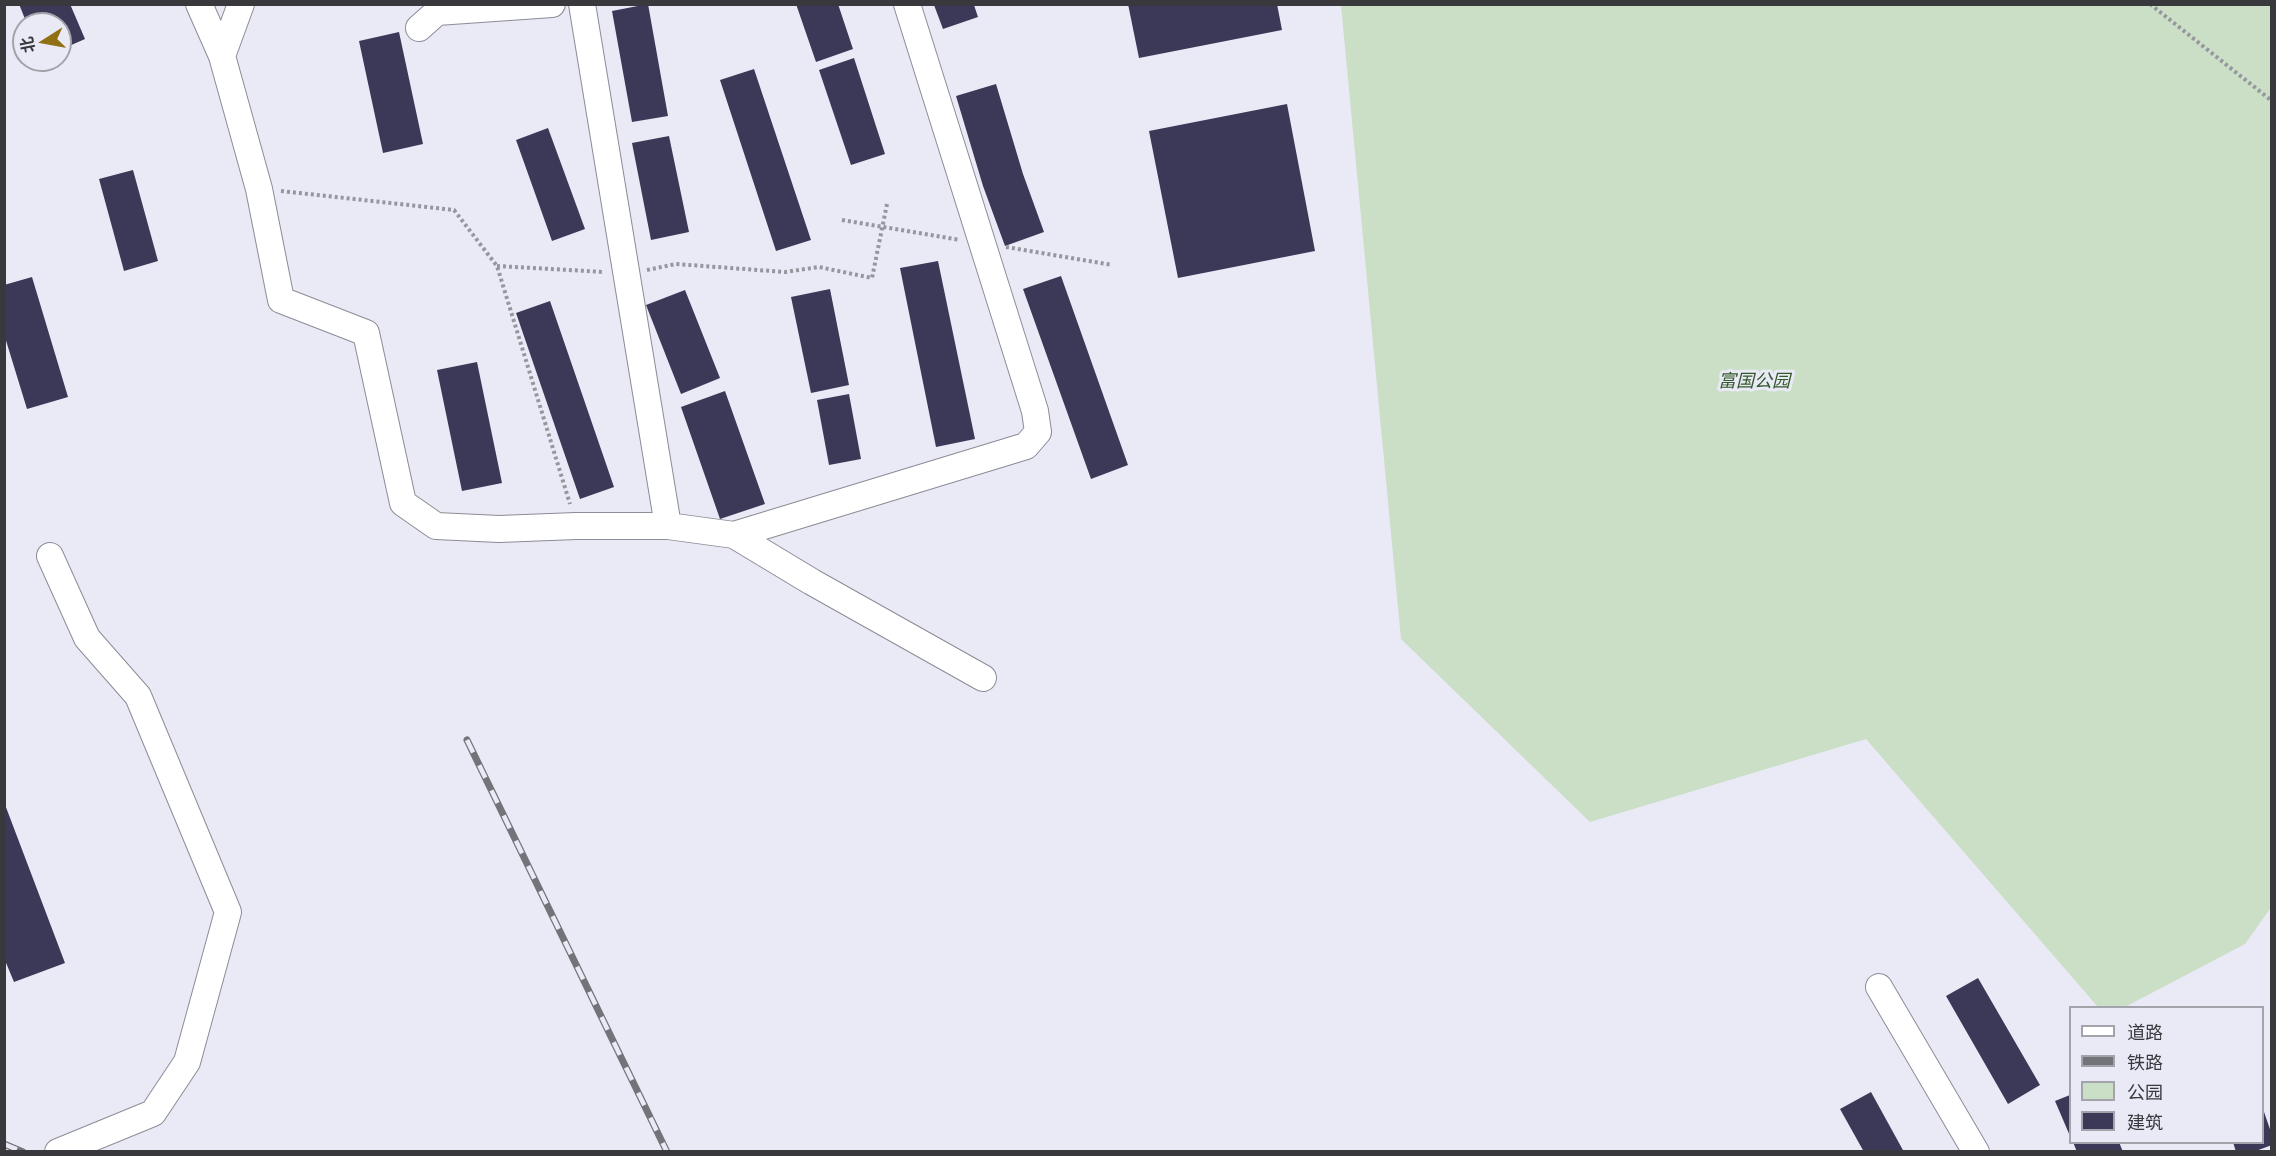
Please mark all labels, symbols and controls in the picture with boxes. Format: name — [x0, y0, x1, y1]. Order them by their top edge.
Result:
north arrow — [12, 12, 72, 72]
text: 北 — [13, 35, 40, 55]
park label: 富国公园 — [1718, 369, 1790, 391]
legend — [2069, 1006, 2264, 1144]
text: 道路 — [2127, 1018, 2163, 1044]
text: 铁路 — [2127, 1048, 2163, 1074]
text: 公园 — [2127, 1078, 2163, 1104]
text: 建筑 — [2127, 1108, 2163, 1134]

